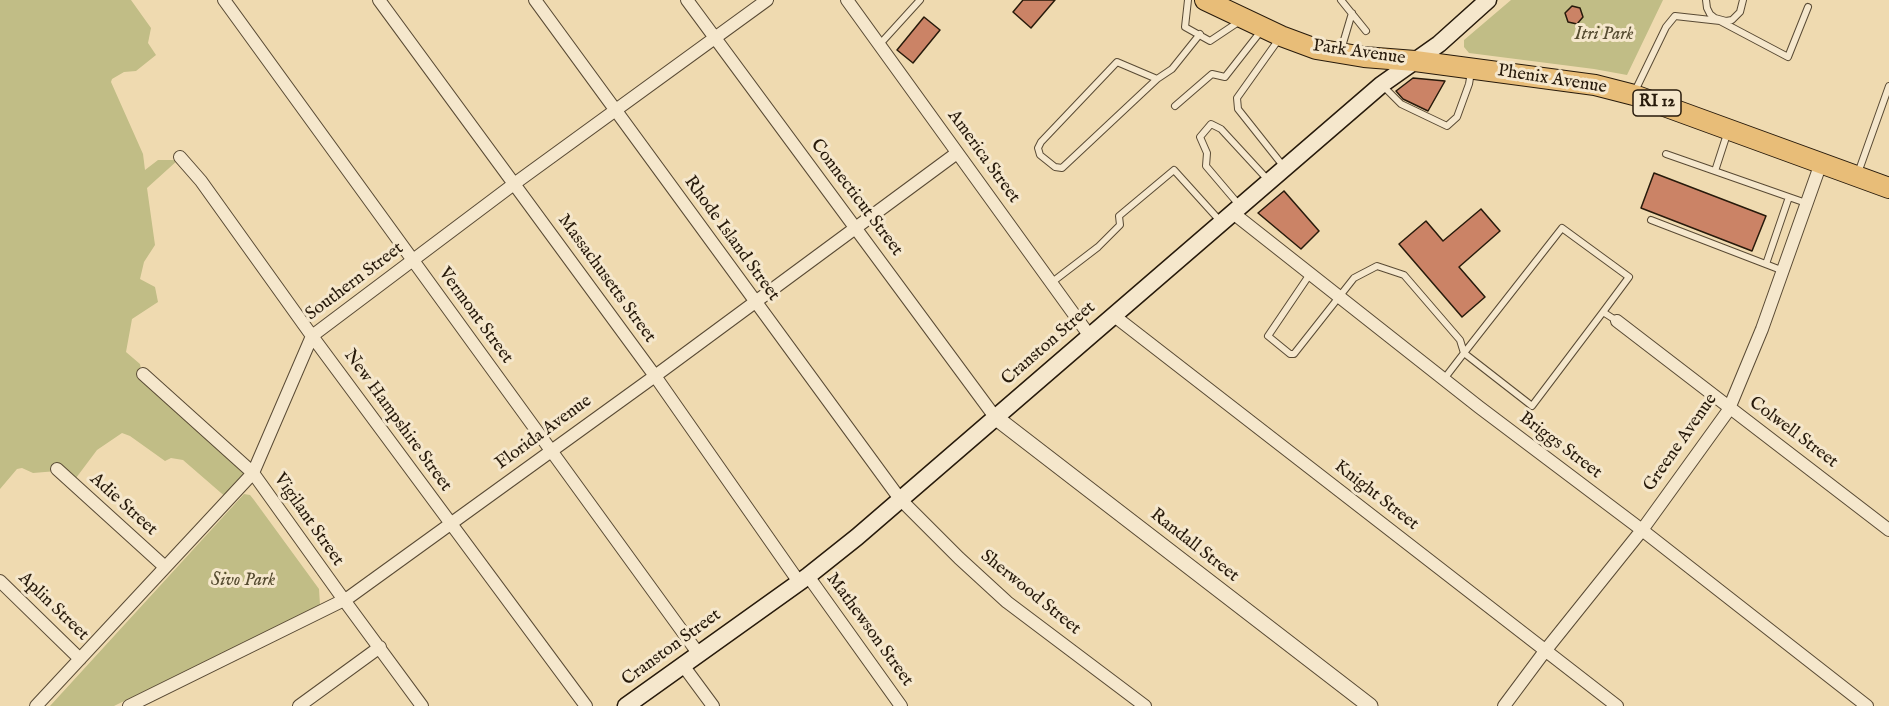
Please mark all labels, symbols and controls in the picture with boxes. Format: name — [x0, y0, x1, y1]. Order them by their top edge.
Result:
park label: Itri Park — [1575, 24, 1633, 46]
street label: Park Avenue — [1311, 36, 1407, 70]
street label: Phenix Avenue — [1496, 61, 1608, 99]
road number: RI 12 — [1633, 90, 1681, 116]
street label: America Street — [942, 106, 1024, 208]
street label: Connecticut Street — [805, 135, 907, 261]
street label: Rhode Island Street — [678, 172, 784, 306]
street label: Massachusetts Street — [552, 211, 660, 347]
street label: Southern Street — [302, 238, 408, 326]
street label: Vermont Street — [433, 264, 517, 368]
street label: Cranston Street — [998, 297, 1100, 391]
street label: New Hampshire Street — [338, 346, 456, 496]
street label: Greene Avenue — [1639, 390, 1723, 496]
street label: Florida Avenue — [492, 391, 596, 475]
street label: Colwell Street — [1744, 393, 1842, 473]
street label: Briggs Street — [1514, 408, 1606, 484]
street label: Knight Street — [1329, 456, 1423, 536]
street label: Adie Street — [85, 469, 161, 541]
street label: Vigilant Street — [268, 469, 348, 571]
street label: Randall Street — [1145, 505, 1243, 587]
street label: Sherwood Street — [975, 546, 1085, 640]
street label: Aplin Street — [13, 568, 93, 646]
street label: Mathewson Street — [821, 569, 917, 691]
park label: Sivo Park — [211, 570, 275, 592]
street label: Cranston Street — [618, 605, 726, 691]

